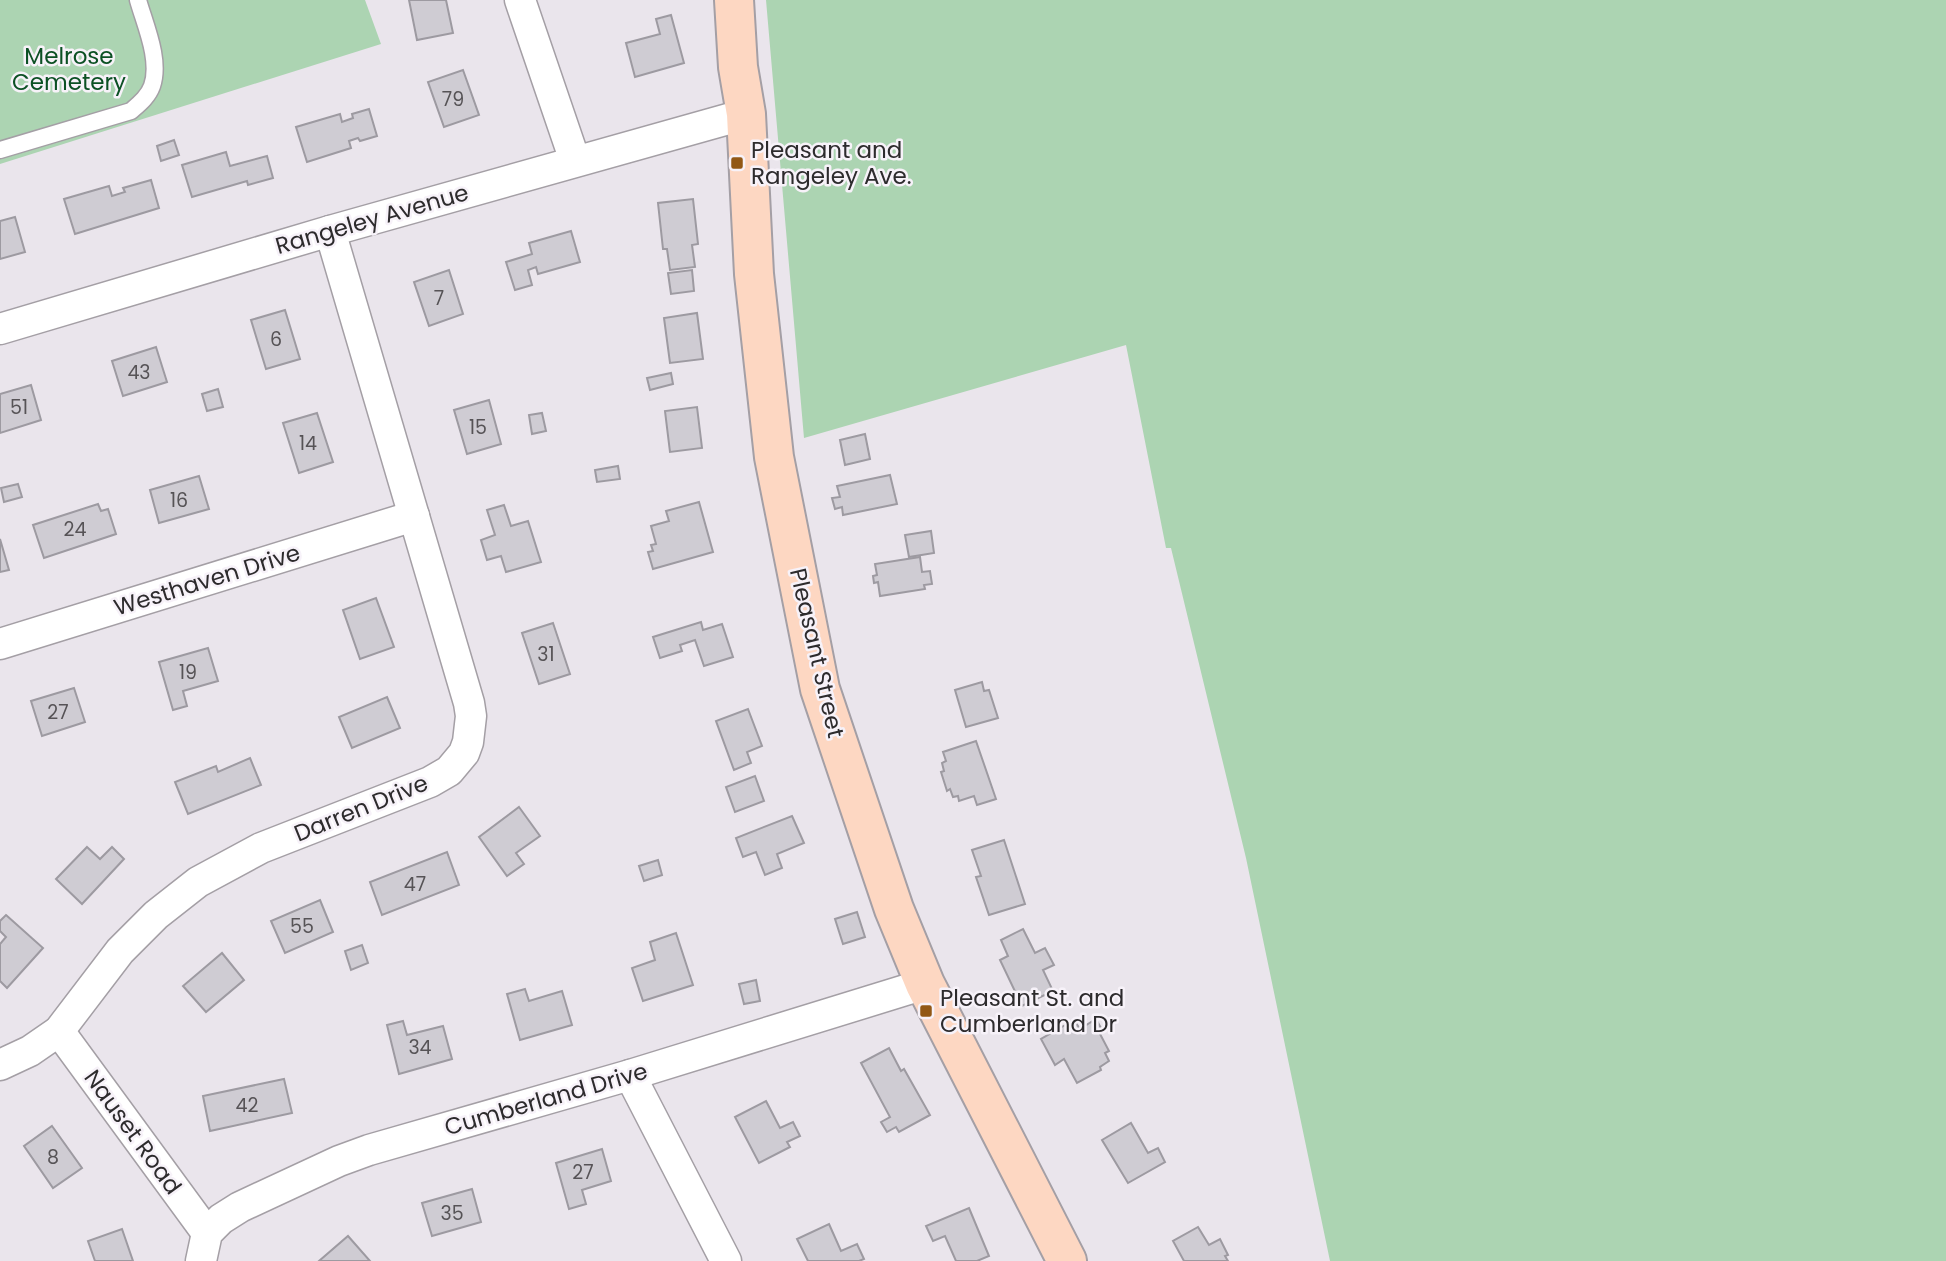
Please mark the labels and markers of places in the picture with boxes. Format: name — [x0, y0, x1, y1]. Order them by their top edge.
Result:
place label: Pleasant and Rangeley Ave. — [751, 134, 912, 192]
marker: Pleasant and Rangeley Ave. — [729, 155, 745, 171]
place label: Pleasant St. and Cumberland Dr — [940, 982, 1124, 1040]
marker: Pleasant St. and Cumberland Dr — [918, 1003, 934, 1019]

